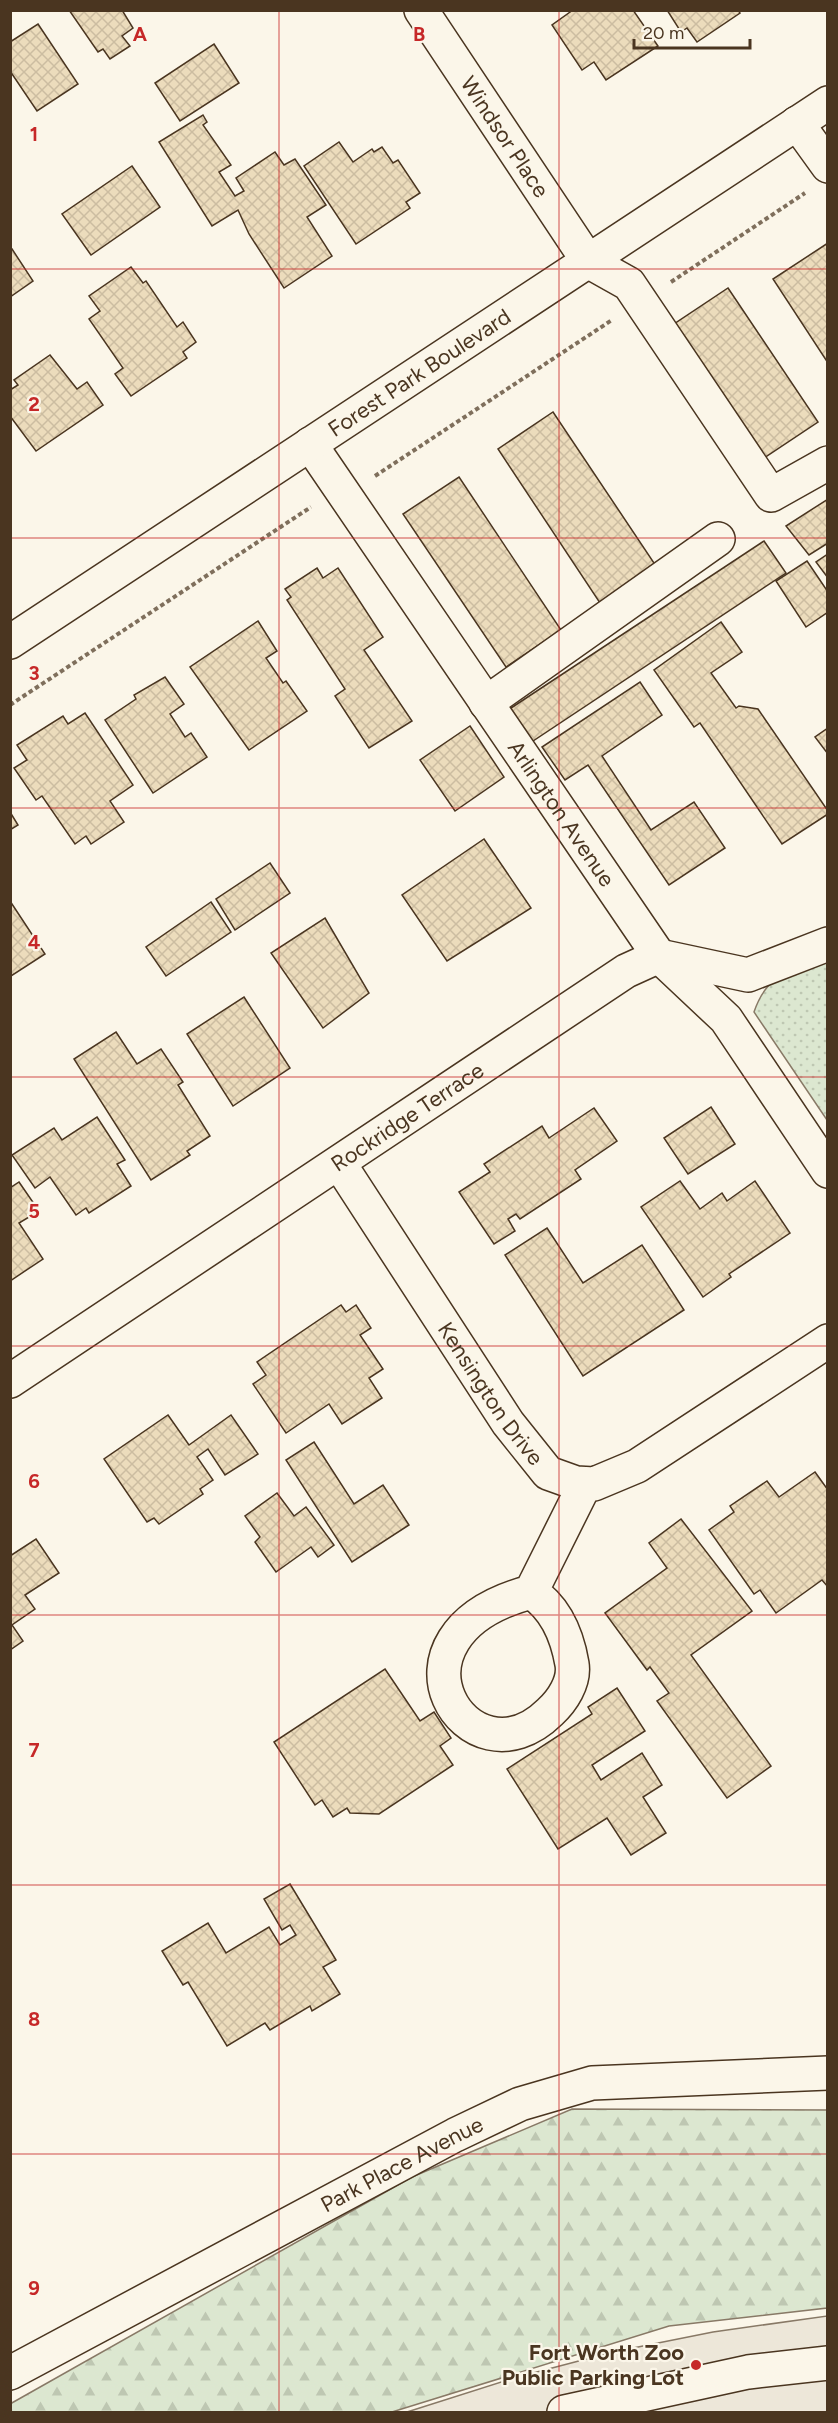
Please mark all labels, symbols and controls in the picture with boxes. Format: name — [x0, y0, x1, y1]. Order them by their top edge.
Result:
scale bar — [634, 12, 750, 50]
text: A — [133, 22, 148, 46]
text: B — [413, 22, 425, 46]
text: 20 m — [643, 22, 684, 44]
street label: Windsor Place — [455, 71, 555, 203]
text: 1 — [30, 122, 38, 146]
street label: Forest Park Boulevard — [323, 303, 516, 443]
text: 2 — [28, 392, 40, 416]
text: 3 — [28, 661, 40, 685]
street label: Arlington Avenue — [502, 736, 621, 892]
text: 4 — [28, 930, 41, 954]
street label: Rockridge Terrace — [326, 1057, 489, 1178]
text: 5 — [28, 1199, 40, 1223]
street label: Kensington Drive — [432, 1317, 549, 1471]
text: 6 — [28, 1469, 40, 1493]
text: 7 — [28, 1738, 40, 1762]
text: 8 — [28, 2007, 40, 2031]
street label: Park Place Avenue — [316, 2111, 487, 2218]
text: 9 — [28, 2276, 40, 2300]
place label: Fort Worth Zoo Public Parking Lot — [502, 2339, 684, 2391]
marker: Fort Worth Zoo Public Parking Lot — [689, 2358, 703, 2372]

